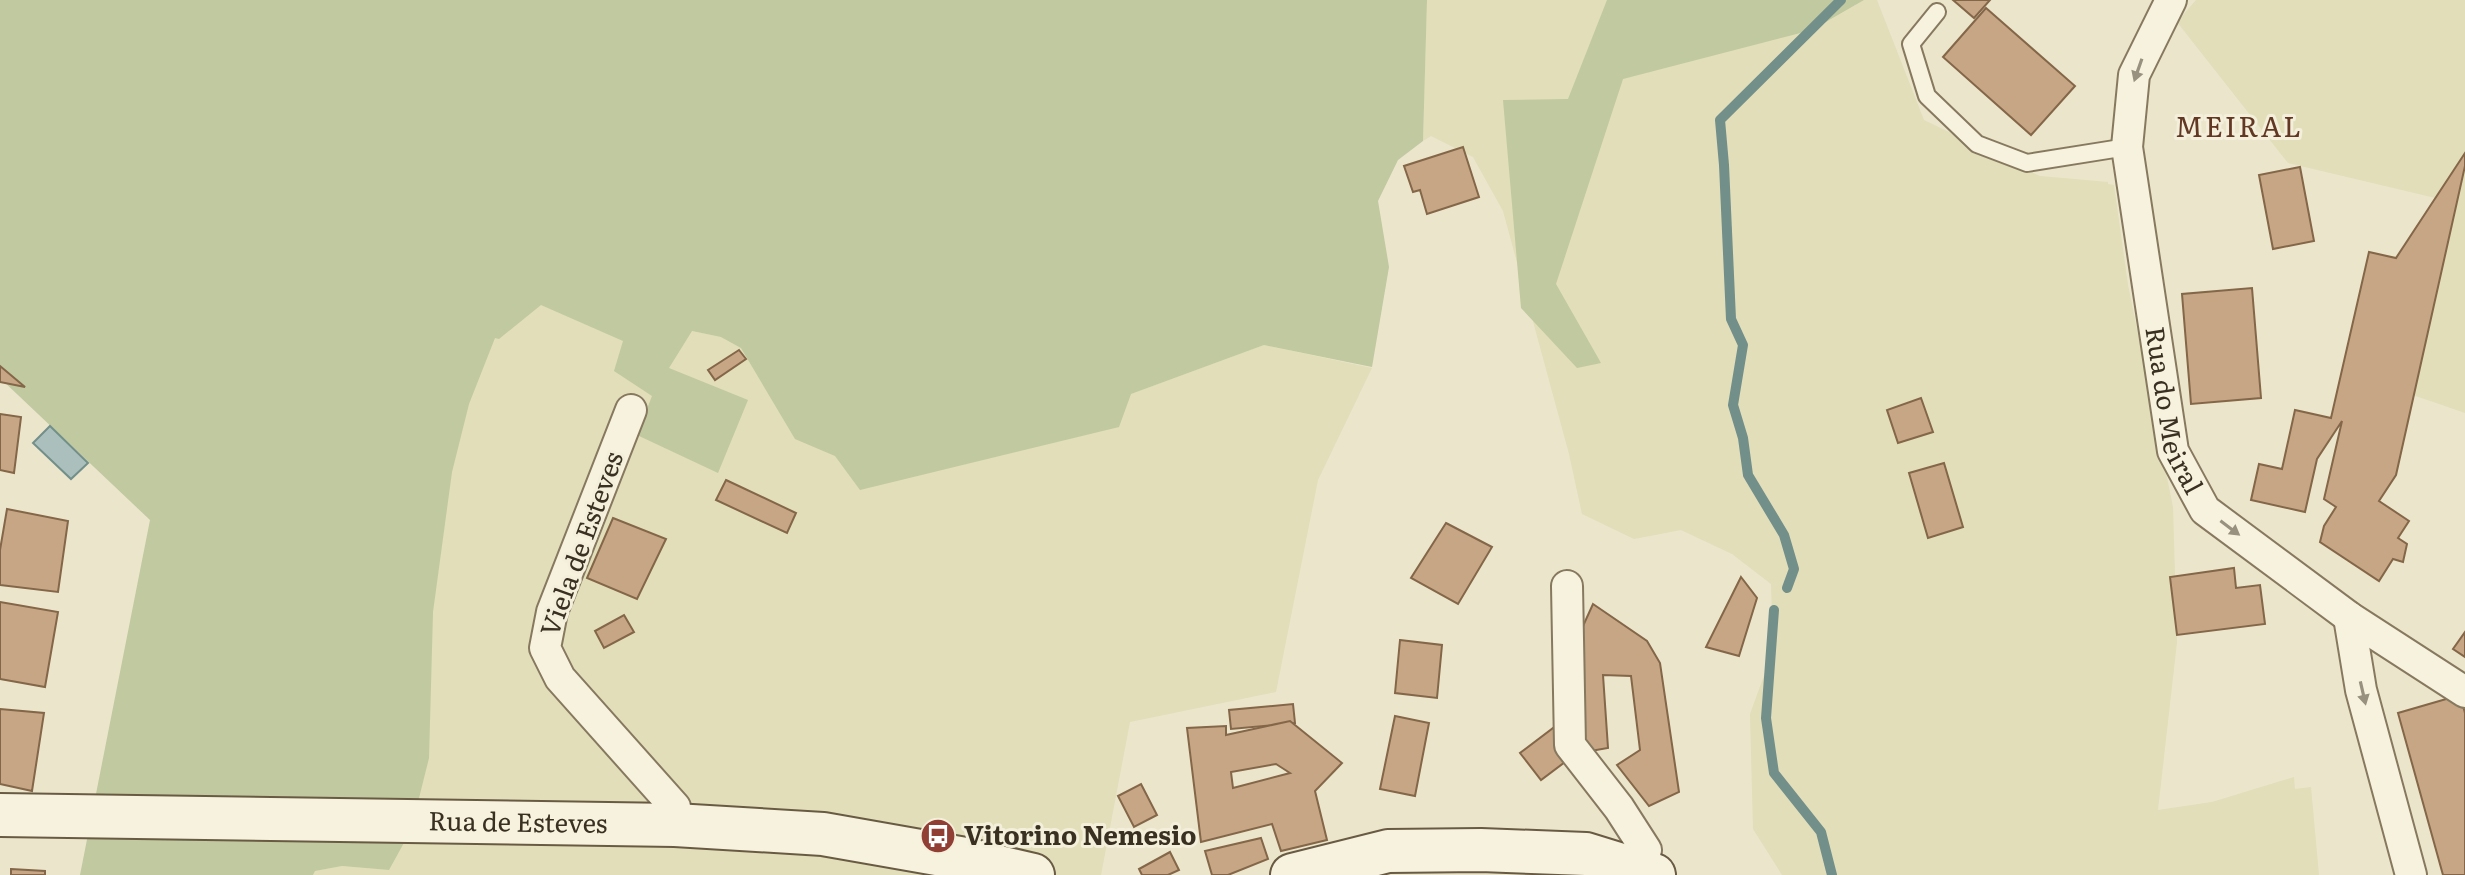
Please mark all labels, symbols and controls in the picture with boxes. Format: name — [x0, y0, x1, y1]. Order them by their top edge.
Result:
one-way arrow — [2131, 58, 2143, 82]
district label: MEIRAL — [2175, 104, 2303, 146]
street label: Rua do Meiral — [2137, 324, 2215, 500]
street label: Viela de Esteves — [528, 445, 631, 641]
one-way arrow — [2220, 520, 2241, 536]
one-way arrow — [2357, 681, 2370, 706]
street label: Rua de Esteves — [428, 799, 608, 841]
place label: Vitorino Nemesio — [964, 814, 1197, 853]
bus stop icon: Vitorino Nemesio — [919, 817, 957, 855]

